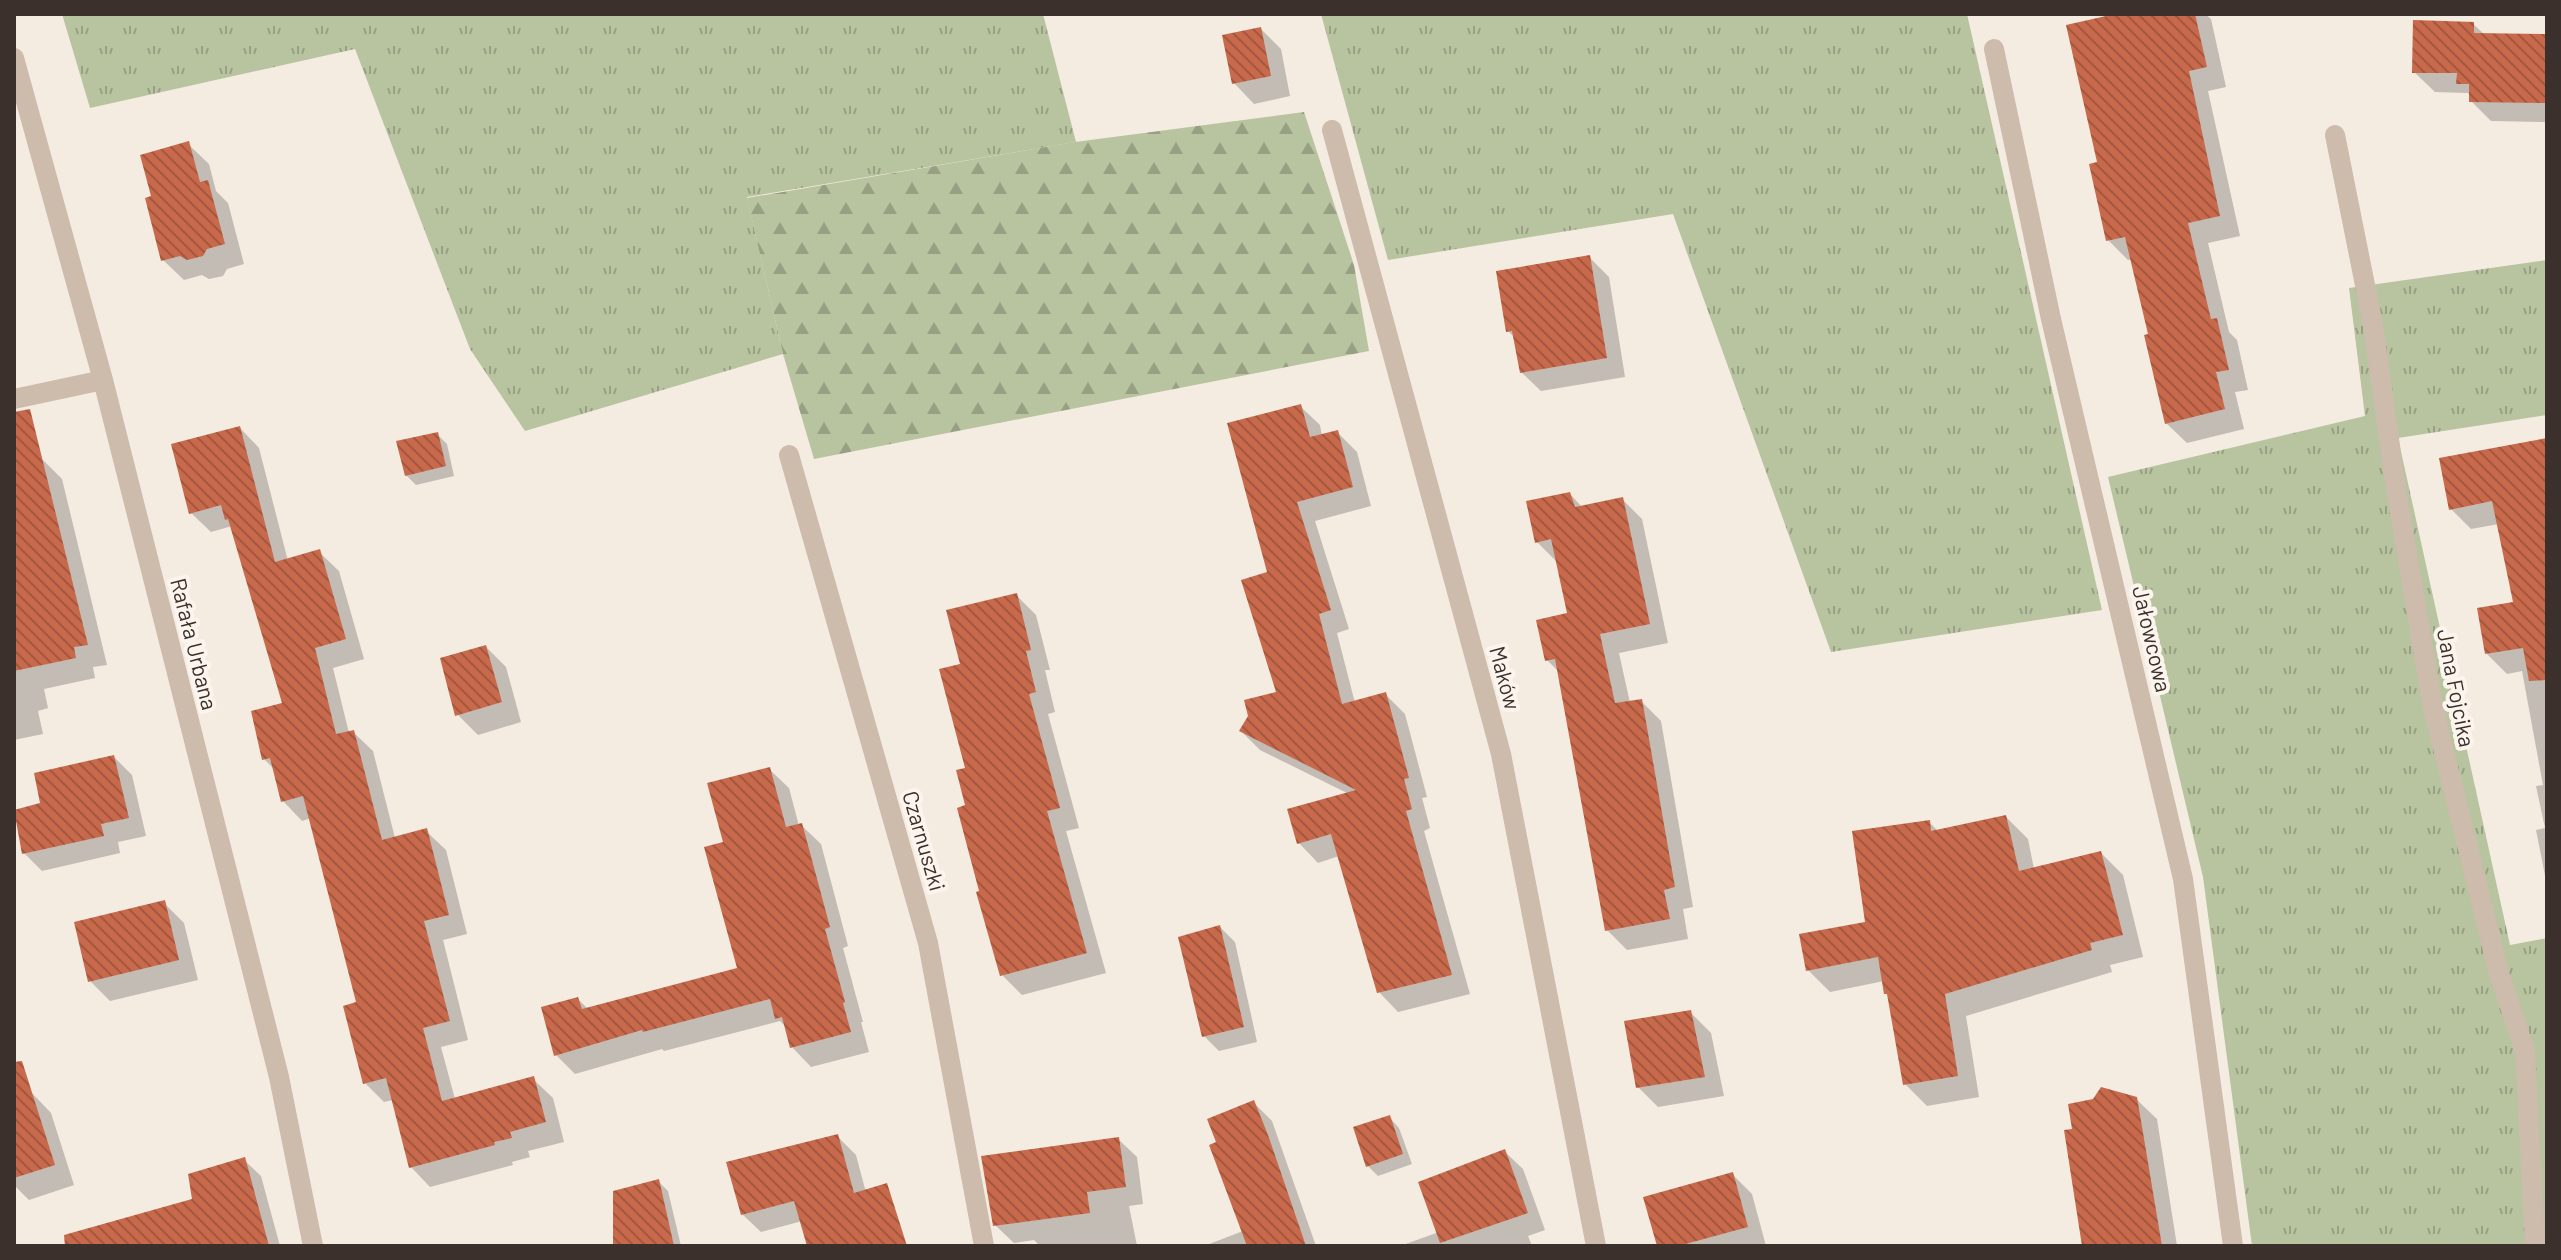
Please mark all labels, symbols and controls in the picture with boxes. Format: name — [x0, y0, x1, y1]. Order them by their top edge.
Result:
street label: Rafała Urbana — [166, 575, 224, 712]
street label: Jałowcowa — [2128, 583, 2178, 694]
street label: Jana Fojcika — [2433, 627, 2481, 749]
street label: Maków — [1485, 643, 1527, 713]
street label: Czarnuszki — [898, 788, 952, 894]

